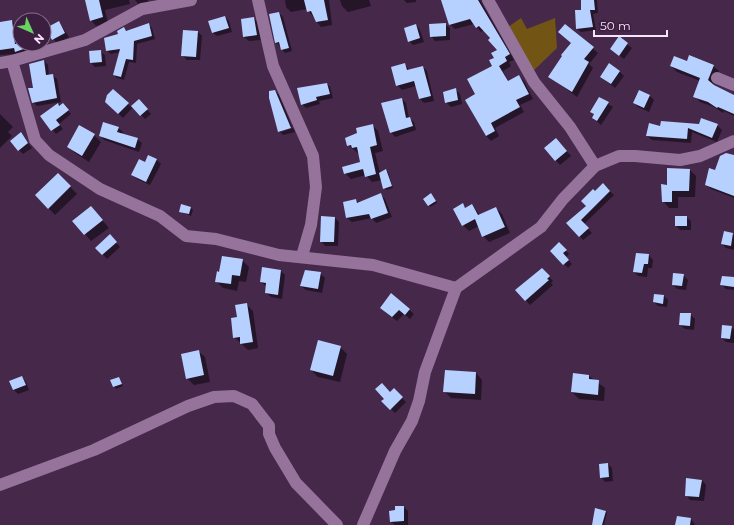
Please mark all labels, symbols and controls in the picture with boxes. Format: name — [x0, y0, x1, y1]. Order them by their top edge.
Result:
north arrow — [12, 12, 52, 52]
scale bar — [594, 12, 667, 38]
text: 50 m — [600, 18, 631, 33]
text: N — [31, 31, 47, 47]

